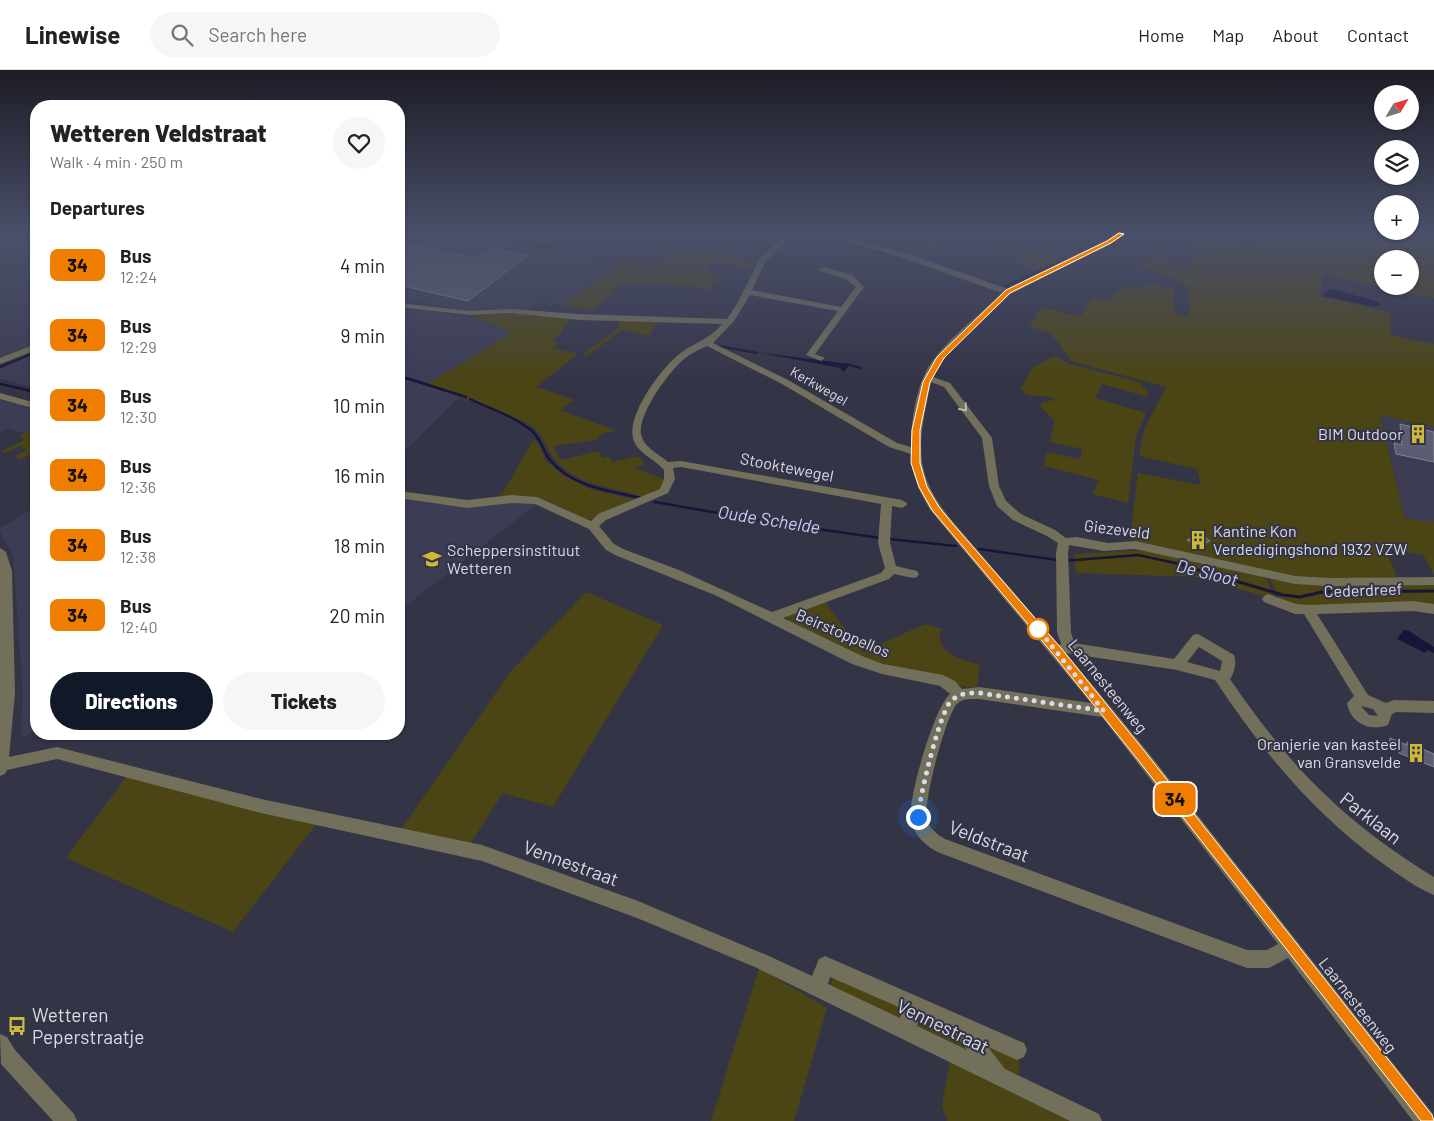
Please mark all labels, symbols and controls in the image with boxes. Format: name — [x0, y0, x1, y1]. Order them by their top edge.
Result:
search box — [150, 12, 500, 57]
text: Linewise — [25, 20, 120, 49]
icon: search — [168, 21, 196, 49]
text: Search here — [208, 23, 307, 46]
text: Home — [1138, 24, 1184, 46]
text: Map — [1212, 24, 1244, 46]
text: About — [1272, 24, 1319, 46]
text: Contact — [1347, 24, 1409, 46]
north arrow — [1374, 85, 1419, 130]
map controls — [1374, 85, 1419, 295]
button: heart — [333, 117, 385, 169]
text: Wetteren Veldstraat — [50, 118, 267, 147]
button: layers — [1374, 140, 1419, 185]
text: Walk · 4 min · 250 m — [50, 152, 183, 171]
button: + — [1374, 195, 1419, 240]
text: Departures — [50, 196, 145, 219]
text: Bus — [120, 244, 152, 267]
button: − — [1374, 250, 1419, 295]
text: 34 — [67, 254, 88, 276]
text: 4 min — [340, 254, 385, 277]
text: 12:24 — [120, 267, 157, 286]
text: Bus — [120, 314, 152, 337]
text: 34 — [67, 324, 88, 346]
text: 9 min — [341, 324, 385, 347]
text: 12:29 — [120, 337, 157, 356]
street label: Kerkwegel — [788, 362, 851, 409]
text: Bus — [120, 384, 152, 407]
text: 34 — [67, 394, 88, 416]
text: 10 min — [333, 394, 385, 417]
one-way arrow — [958, 403, 967, 412]
text: 12:30 — [120, 407, 157, 426]
building icon: BIM Outdoor — [1407, 423, 1429, 445]
place label: BIM Outdoor — [1318, 424, 1403, 443]
street label: Stooktewegel — [739, 448, 835, 485]
text: Bus — [120, 454, 152, 477]
text: 34 — [67, 464, 88, 486]
text: 16 min — [334, 464, 385, 487]
text: 12:36 — [120, 477, 156, 496]
water label: Oude Schelde — [716, 500, 822, 538]
street label: Giezeveld — [1083, 515, 1151, 542]
place label: Kantine Kon Verdedigingshond 1932 VZW — [1213, 521, 1407, 558]
text: Bus — [120, 524, 152, 547]
building icon: Kantine Kon Verdedigingshond 1932 VZW — [1187, 529, 1209, 551]
text: 34 — [67, 534, 88, 556]
text: 18 min — [334, 534, 385, 557]
place label: Scheppersinstituut Wetteren — [447, 540, 580, 577]
text: 12:38 — [120, 547, 156, 566]
school or university icon: Scheppersinstituut Wetteren — [421, 548, 443, 570]
water label: De Sloot — [1174, 554, 1241, 590]
street label: Cederdreef — [1323, 579, 1403, 600]
text: Bus — [120, 594, 152, 617]
text: 34 — [67, 604, 88, 626]
text: 20 min — [329, 604, 385, 627]
street label: Beirstoppellos — [793, 604, 893, 661]
text: 12:40 — [120, 617, 157, 636]
unlabelled marker — [1027, 618, 1049, 640]
street label: Laarnesteenweg — [1065, 635, 1152, 736]
button: Directions — [50, 672, 213, 730]
button: Tickets — [223, 672, 385, 730]
place label: Oranjerie van kasteel van Gransvelde — [1257, 734, 1401, 771]
building icon: Oranjerie van kasteel van Gransvelde — [1405, 742, 1427, 764]
line badge: 34 — [1152, 783, 1198, 815]
street label: Parklaan — [1336, 787, 1407, 849]
text: 34 — [1165, 788, 1185, 810]
your location — [906, 805, 931, 830]
street label: Veldstraat — [946, 815, 1033, 866]
street label: Vennestraat — [520, 835, 622, 890]
street label: Laarnesteenweg — [1315, 953, 1401, 1056]
street label: Vennestraat — [893, 993, 993, 1058]
place label: Wetteren Peperstraatje — [32, 1003, 144, 1048]
bus stop icon: Wetteren Peperstraatje — [6, 1015, 28, 1037]

